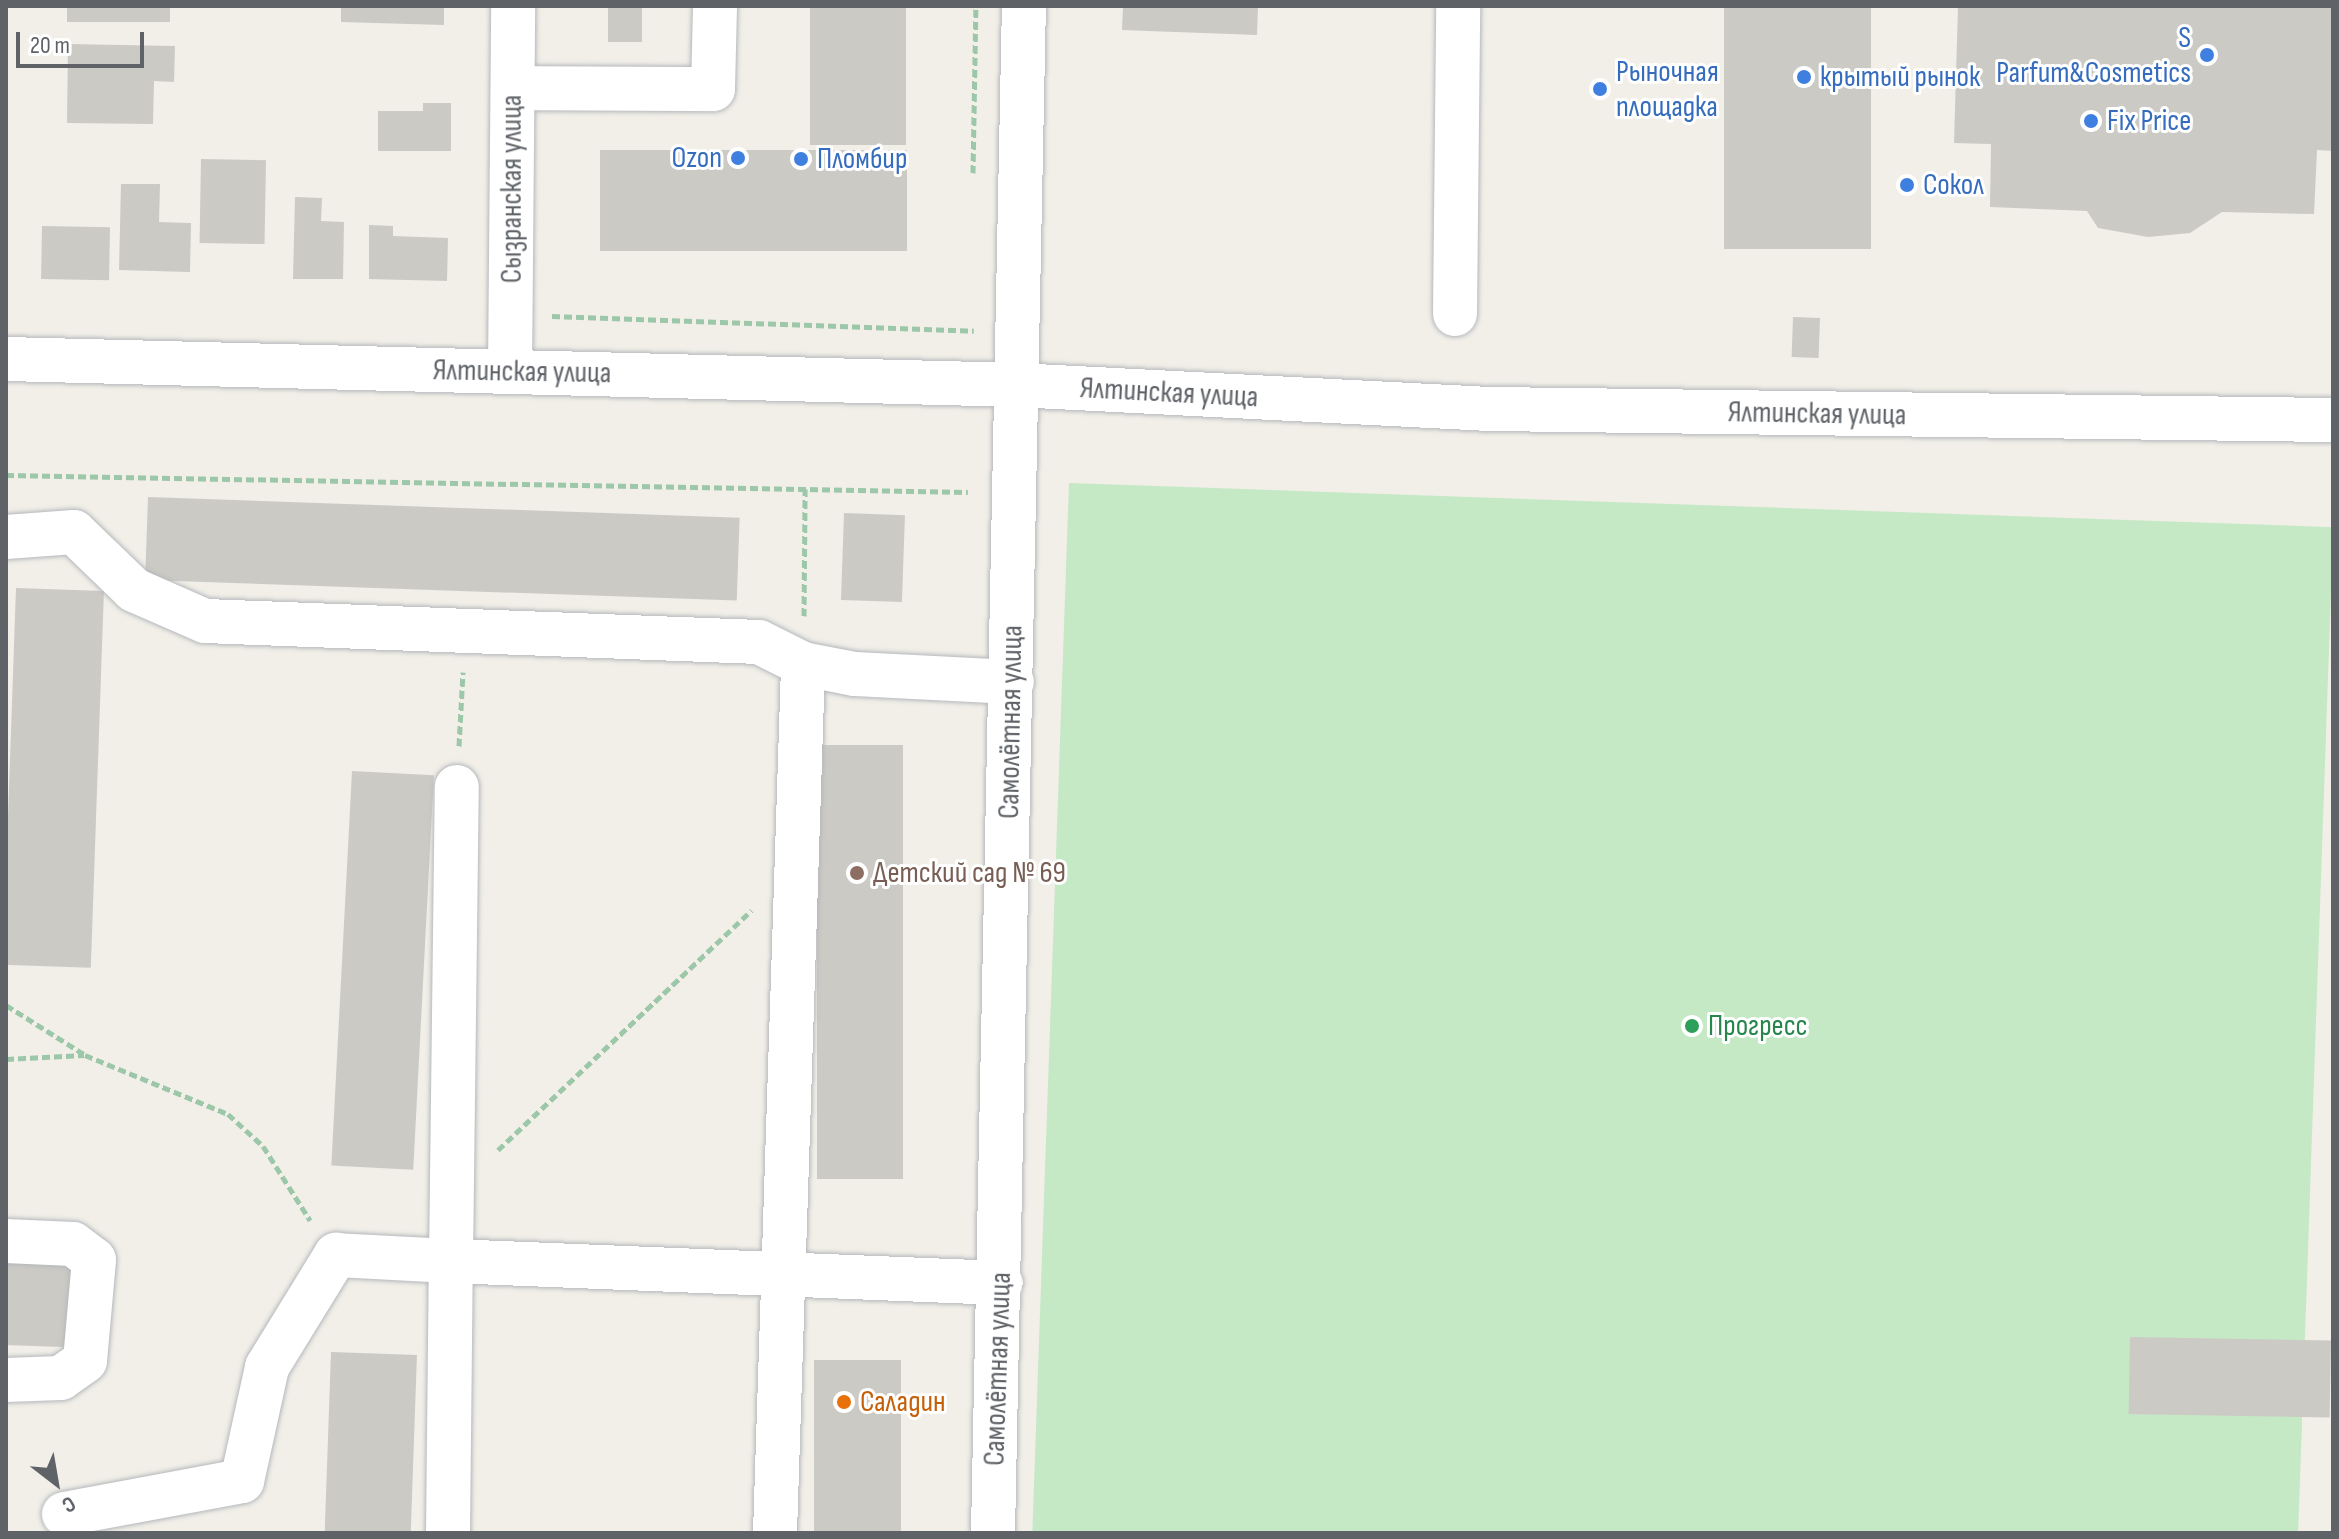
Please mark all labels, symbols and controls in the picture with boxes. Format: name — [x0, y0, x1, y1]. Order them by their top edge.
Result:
scale bar — [20, 16, 148, 66]
place label: S Parfum&Cosmetics — [1996, 20, 2191, 90]
text: 20 m — [30, 31, 70, 60]
marker: S Parfum&Cosmetics — [2198, 46, 2216, 64]
place label: Рыночная площадка — [1616, 54, 1719, 124]
place label: крытый рынок — [1820, 59, 1980, 95]
marker: крытый рынок — [1795, 68, 1813, 86]
marker: Рыночная площадка — [1591, 80, 1609, 98]
street label: Сызранская улица — [494, 95, 530, 283]
place label: Fix Price — [2107, 103, 2191, 139]
marker: Fix Price — [2082, 112, 2100, 130]
place label: Ozon — [672, 140, 722, 176]
place label: Пломбир — [817, 141, 907, 177]
marker: Ozon — [729, 149, 747, 167]
marker: Пломбир — [792, 150, 810, 168]
place label: Сокол — [1923, 167, 1984, 203]
marker: Сокол — [1898, 176, 1916, 194]
street label: Ялтинская улица — [432, 352, 612, 392]
street label: Ялтинская улица — [1079, 370, 1259, 416]
street label: Ялтинская улица — [1727, 394, 1907, 434]
street label: Самолётная улица — [991, 625, 1031, 819]
place label: Детский сад № 69 — [873, 855, 1066, 891]
marker: Детский сад № 69 — [848, 864, 866, 882]
place label: Прогресс — [1708, 1008, 1808, 1044]
marker: Прогресс — [1683, 1017, 1701, 1035]
street label: Самолётная улица — [977, 1272, 1019, 1466]
place label: Саладин — [860, 1384, 946, 1420]
marker: Саладин — [835, 1393, 853, 1411]
north arrow — [16, 1443, 96, 1523]
text: С — [57, 1490, 80, 1518]

